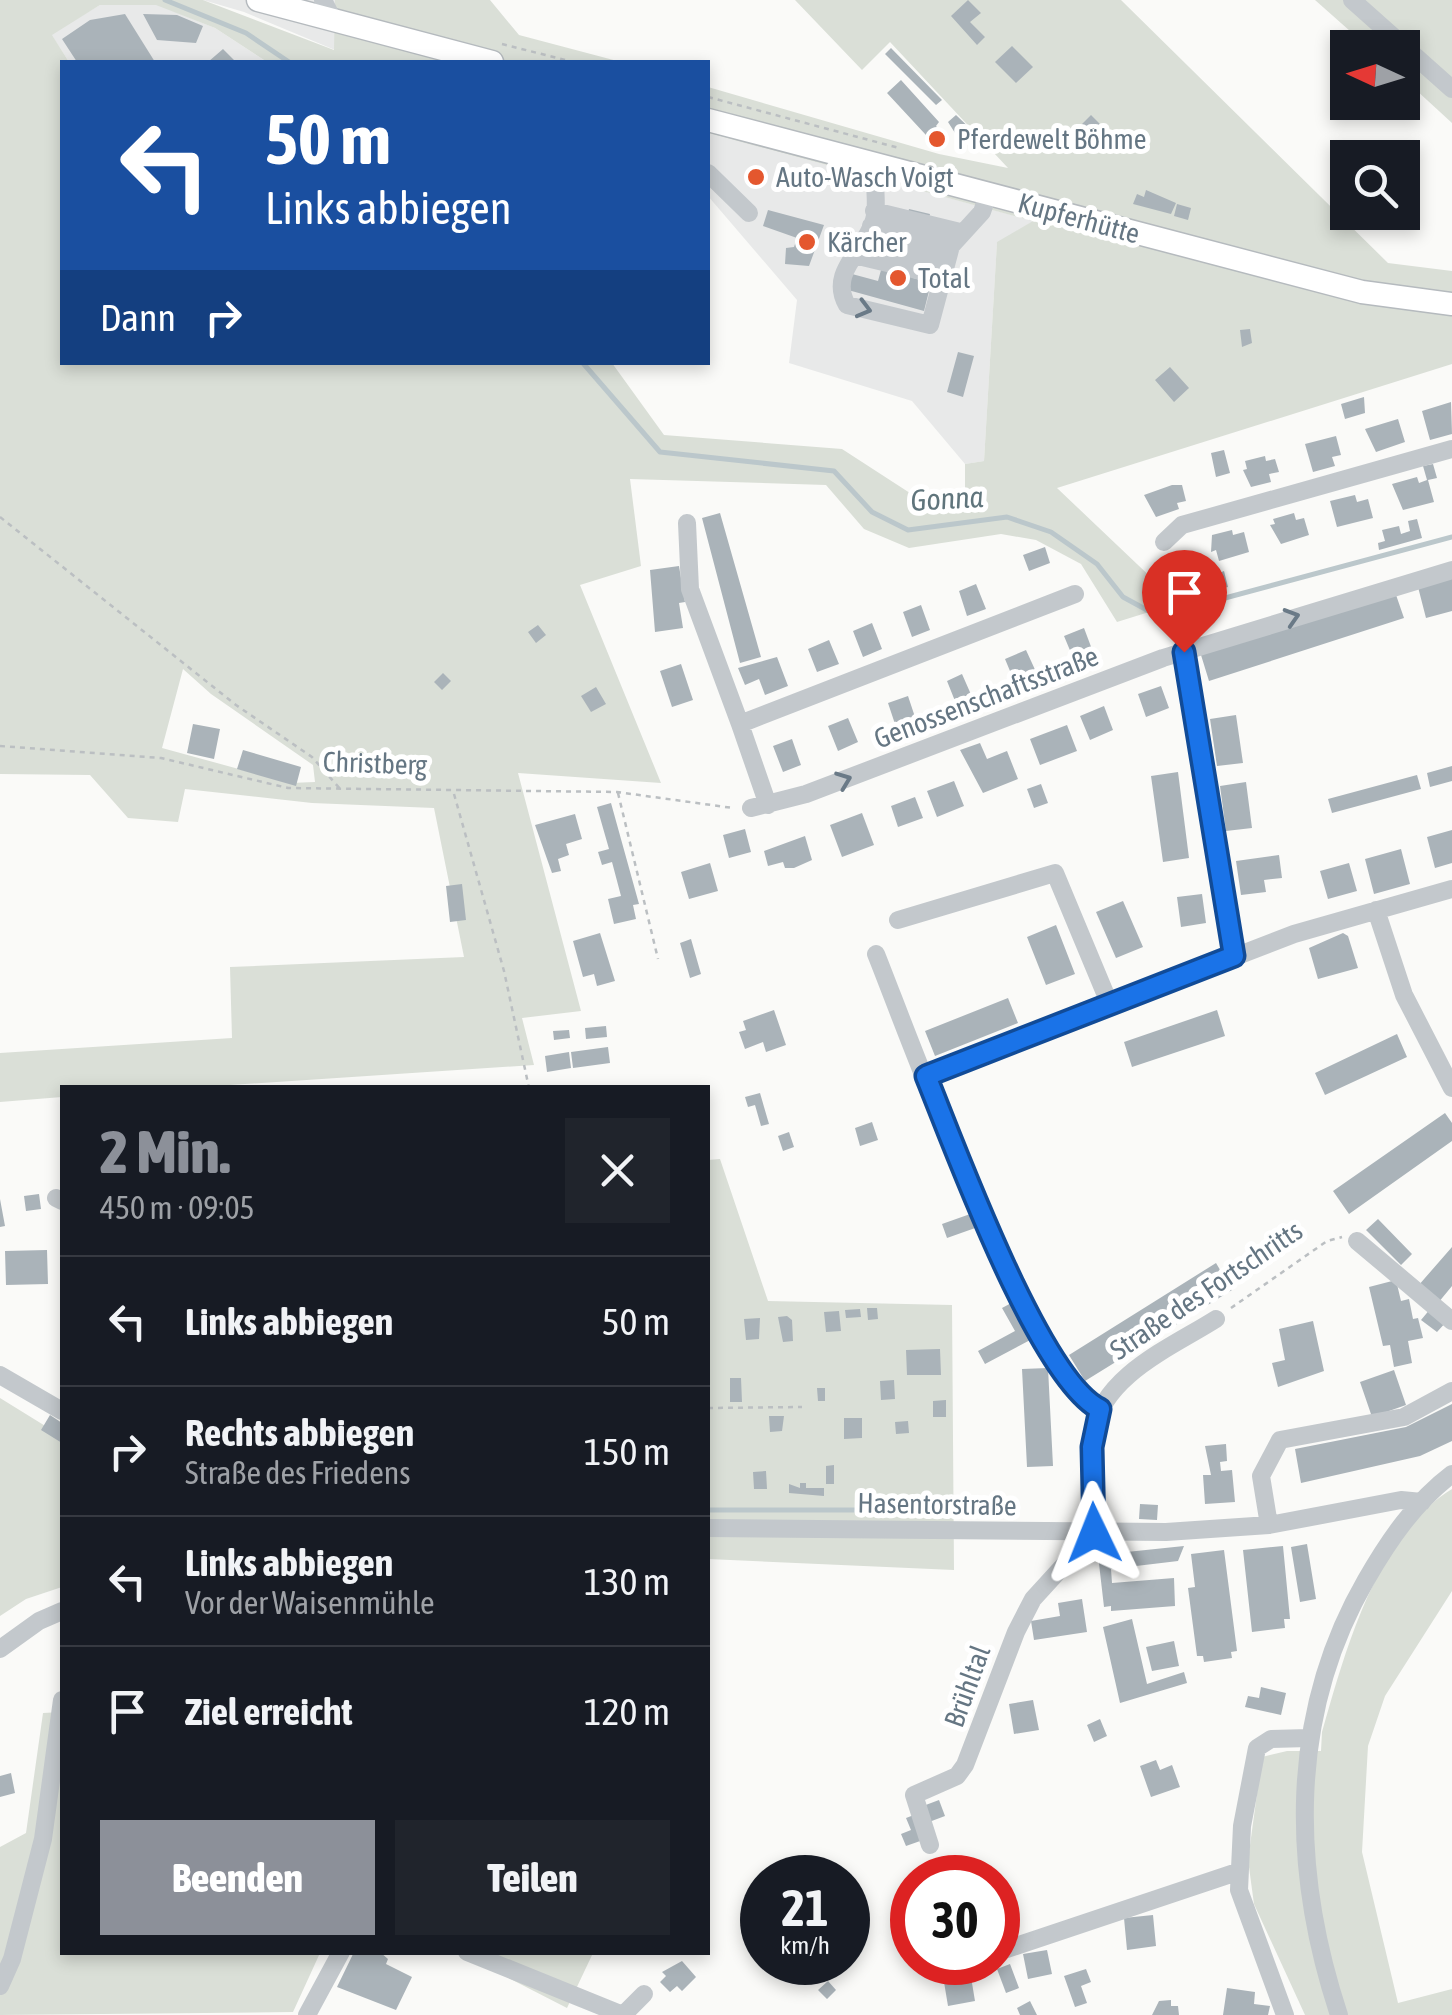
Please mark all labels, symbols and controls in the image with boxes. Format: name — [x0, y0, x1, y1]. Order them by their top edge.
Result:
north arrow — [1330, 30, 1420, 120]
map controls — [1330, 30, 1420, 230]
text: 50 m — [265, 99, 391, 179]
icon: left — [100, 100, 230, 230]
place label: Pferdewelt Böhme — [957, 123, 1146, 155]
marker: Pferdewelt Böhme — [926, 128, 948, 150]
button: search — [1330, 140, 1420, 230]
place label: Auto-Wasch Voigt — [776, 161, 954, 193]
marker: Auto-Wasch Voigt — [745, 166, 767, 188]
text: Links abbiegen — [265, 182, 512, 234]
street label: Kupferhütte — [1015, 186, 1143, 250]
place label: Kärcher — [827, 226, 907, 258]
marker: Kärcher — [796, 231, 818, 253]
place label: Total — [918, 262, 971, 294]
marker: Total — [887, 267, 909, 289]
icon: right — [196, 290, 251, 345]
text: Dann — [100, 296, 176, 339]
one-way arrow — [854, 297, 872, 318]
water label: Gonna — [910, 479, 984, 517]
pin — [1142, 550, 1227, 653]
icon: arrive — [1157, 565, 1212, 620]
one-way arrow — [1283, 608, 1300, 629]
street label: Genossenschaftsstraße — [869, 640, 1103, 754]
street label: Christberg — [322, 745, 428, 781]
one-way arrow — [835, 771, 852, 792]
text: 2 Min. — [100, 1117, 230, 1186]
button: close — [565, 1118, 670, 1223]
text: 450 m · 09:05 — [100, 1189, 255, 1226]
street label: Straße des Fortschritts — [1104, 1214, 1308, 1366]
icon: left — [100, 1294, 155, 1349]
text: Links abbiegen — [185, 1300, 393, 1343]
text: 50 m — [602, 1300, 670, 1343]
text: Rechts abbiegen — [185, 1411, 414, 1454]
icon: right — [100, 1424, 155, 1479]
text: 150 m — [584, 1430, 670, 1473]
text: Straße des Friedens — [185, 1454, 411, 1491]
position arrow — [1042, 1481, 1146, 1585]
street label: Hasentorstraße — [857, 1487, 1017, 1521]
text: Links abbiegen — [185, 1541, 393, 1584]
icon: left — [100, 1554, 155, 1609]
text: 130 m — [584, 1560, 670, 1603]
text: Vor der Waisenmühle — [185, 1584, 435, 1621]
street label: Brühltal — [938, 1640, 997, 1731]
icon: arrive — [100, 1684, 155, 1739]
text: Ziel erreicht — [185, 1690, 352, 1733]
text: 120 m — [584, 1690, 670, 1733]
button: Beenden — [100, 1820, 375, 1935]
button: Teilen — [395, 1820, 670, 1935]
speed limit sign: 30 — [890, 1855, 1020, 1985]
text: 21 — [781, 1879, 828, 1937]
text: km/h — [780, 1931, 830, 1959]

